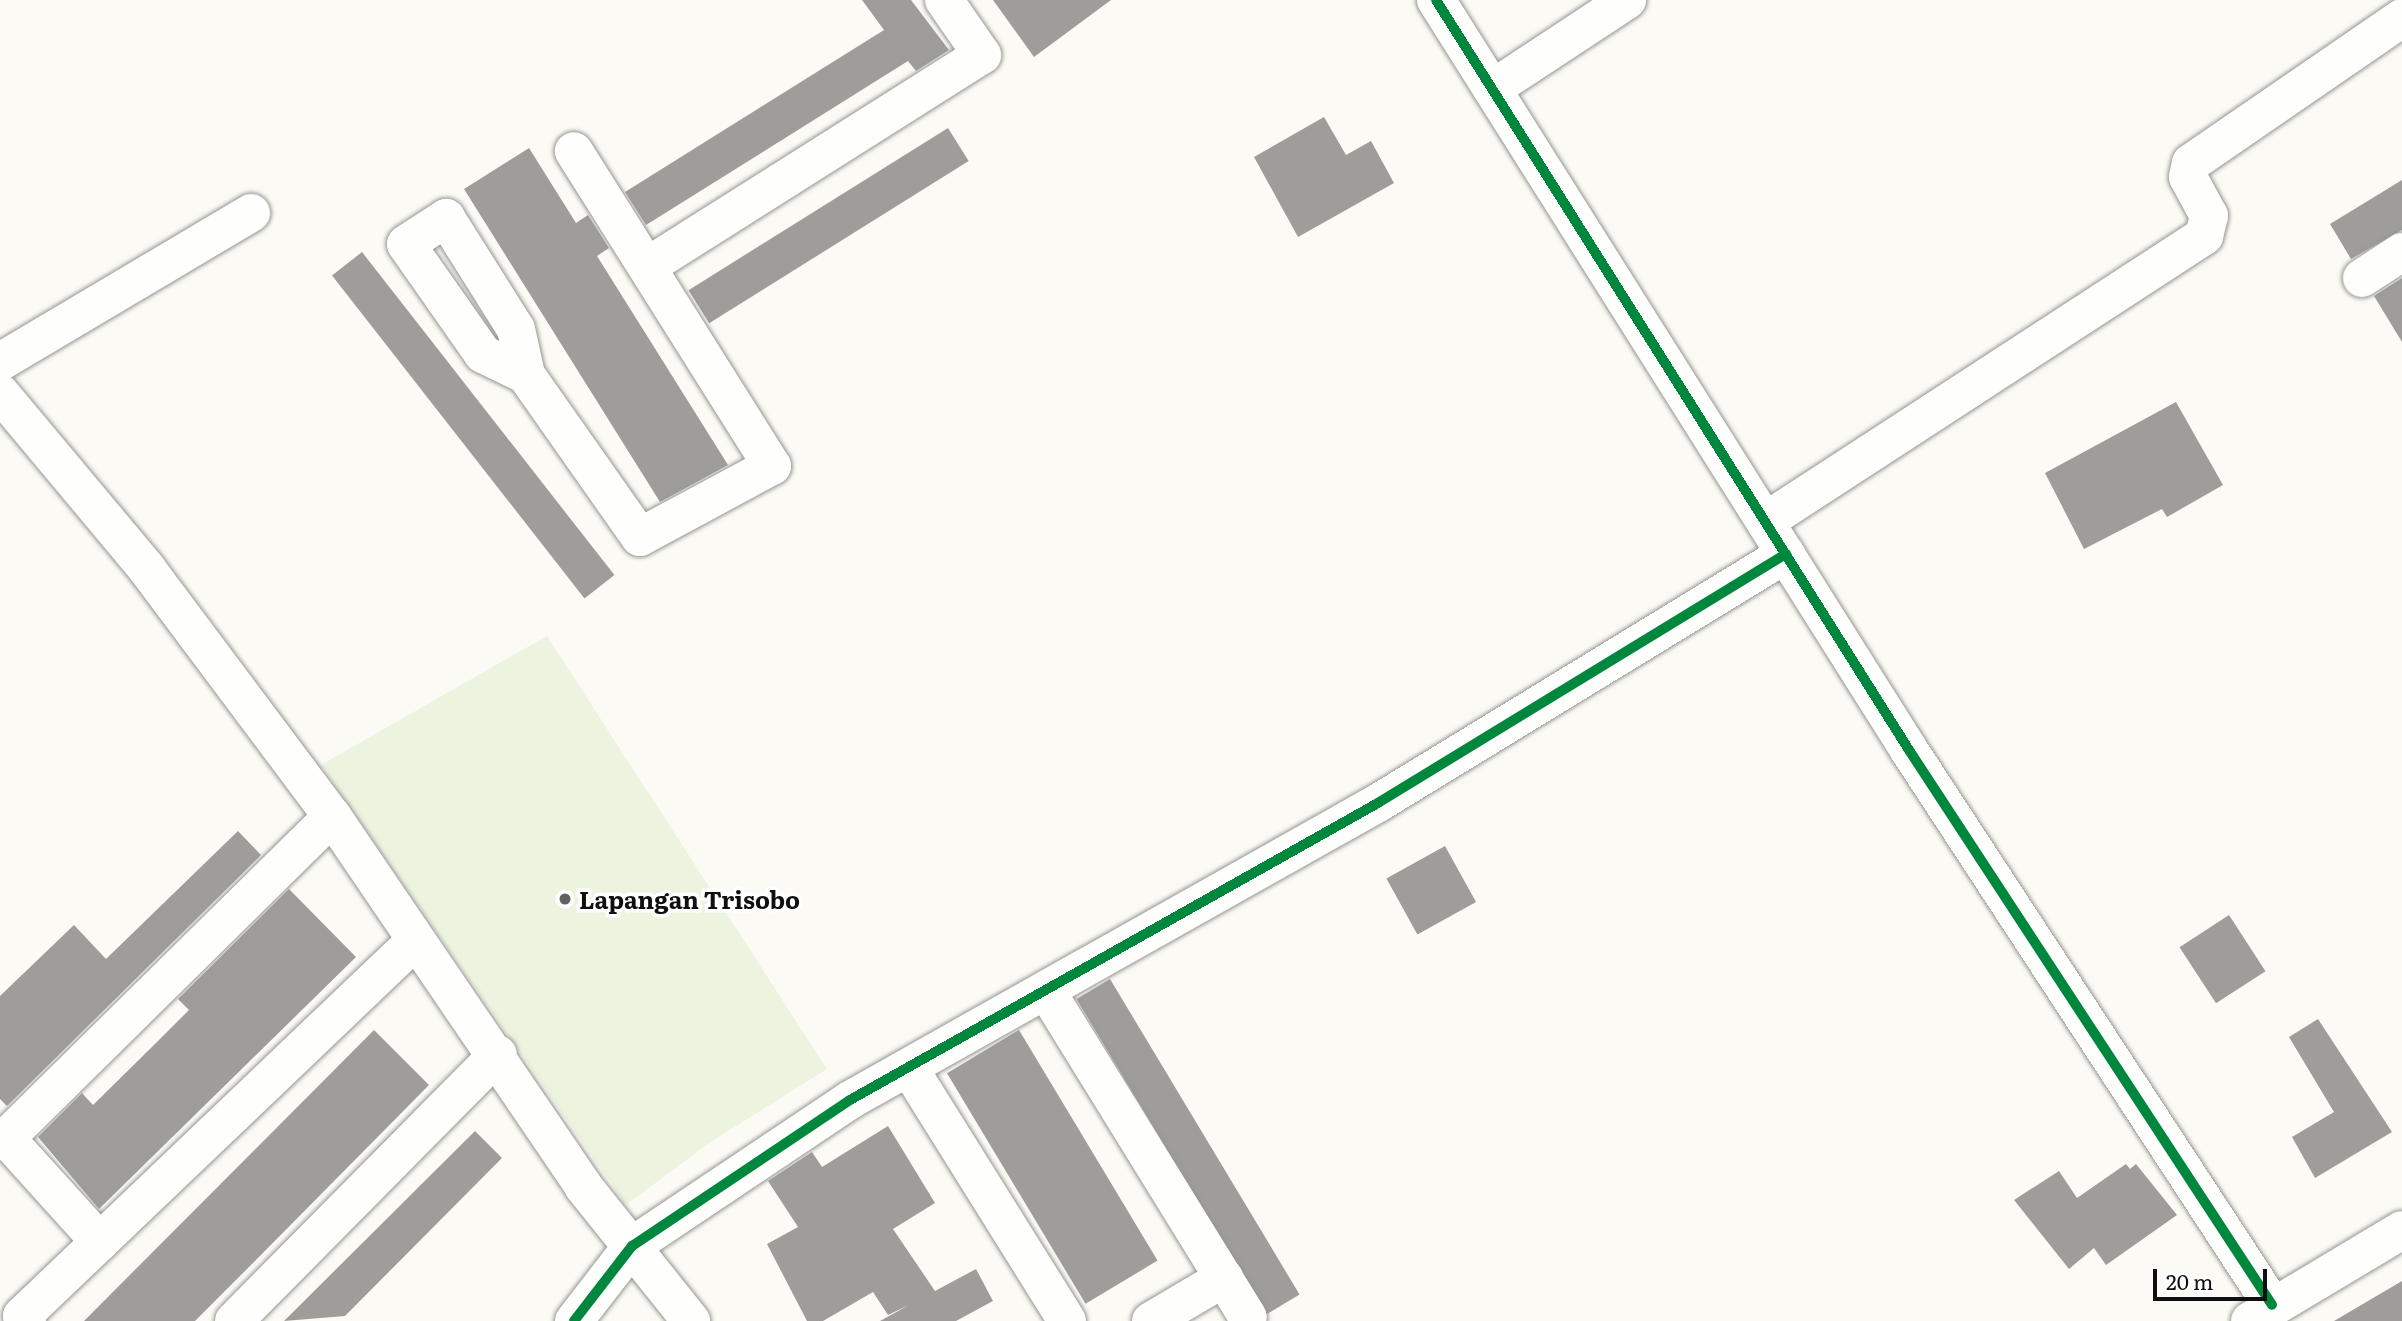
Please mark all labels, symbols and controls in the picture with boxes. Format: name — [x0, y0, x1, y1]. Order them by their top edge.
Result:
place label: Lapangan Trisobo — [579, 885, 800, 913]
marker: Lapangan Trisobo — [557, 891, 573, 907]
scale bar — [2157, 1254, 2271, 1298]
text: 20 m — [2166, 1265, 2213, 1296]

